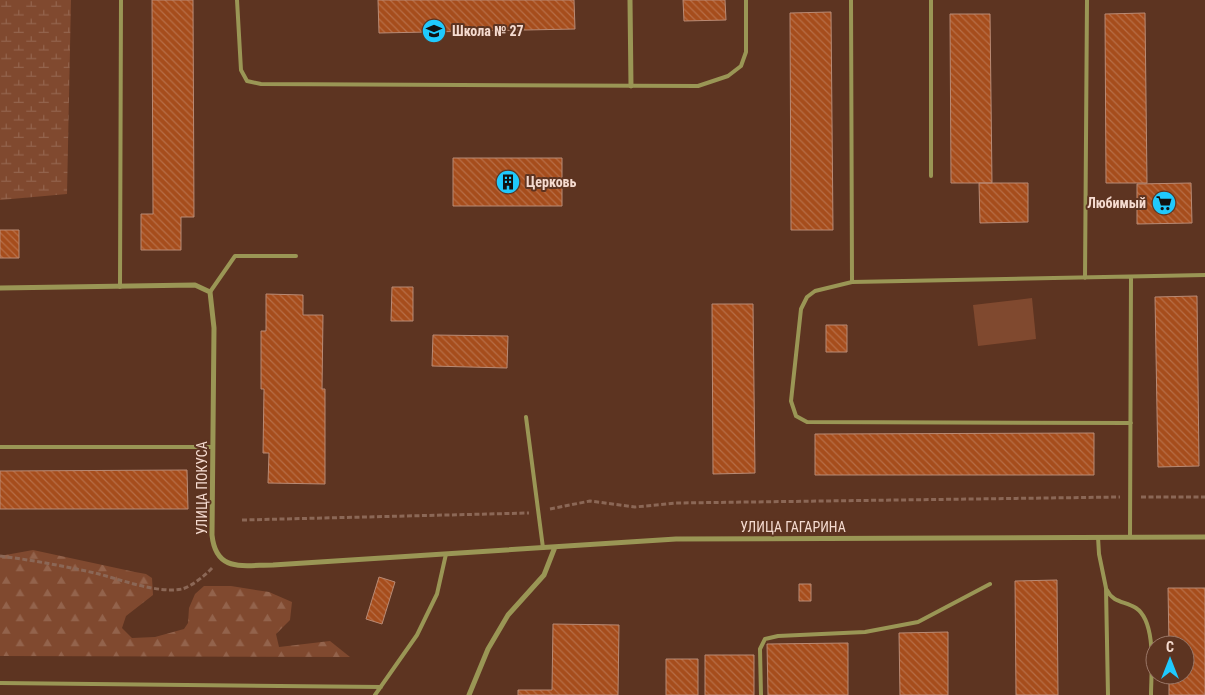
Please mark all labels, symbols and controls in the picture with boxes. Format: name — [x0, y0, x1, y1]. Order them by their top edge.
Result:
school or university icon: Школа № 27 — [421, 18, 447, 44]
place label: Школа № 27 — [452, 23, 524, 39]
building icon: Церковь — [495, 169, 521, 195]
place label: Церковь — [526, 174, 576, 190]
supermarket icon: Любимый — [1151, 190, 1177, 216]
place label: Любимый — [1087, 195, 1146, 211]
street label: УЛИЦА ПОКУСА — [194, 441, 210, 535]
street label: УЛИЦА ГАГАРИНА — [740, 519, 846, 535]
north arrow — [1145, 635, 1195, 685]
text: С — [1166, 639, 1174, 655]

